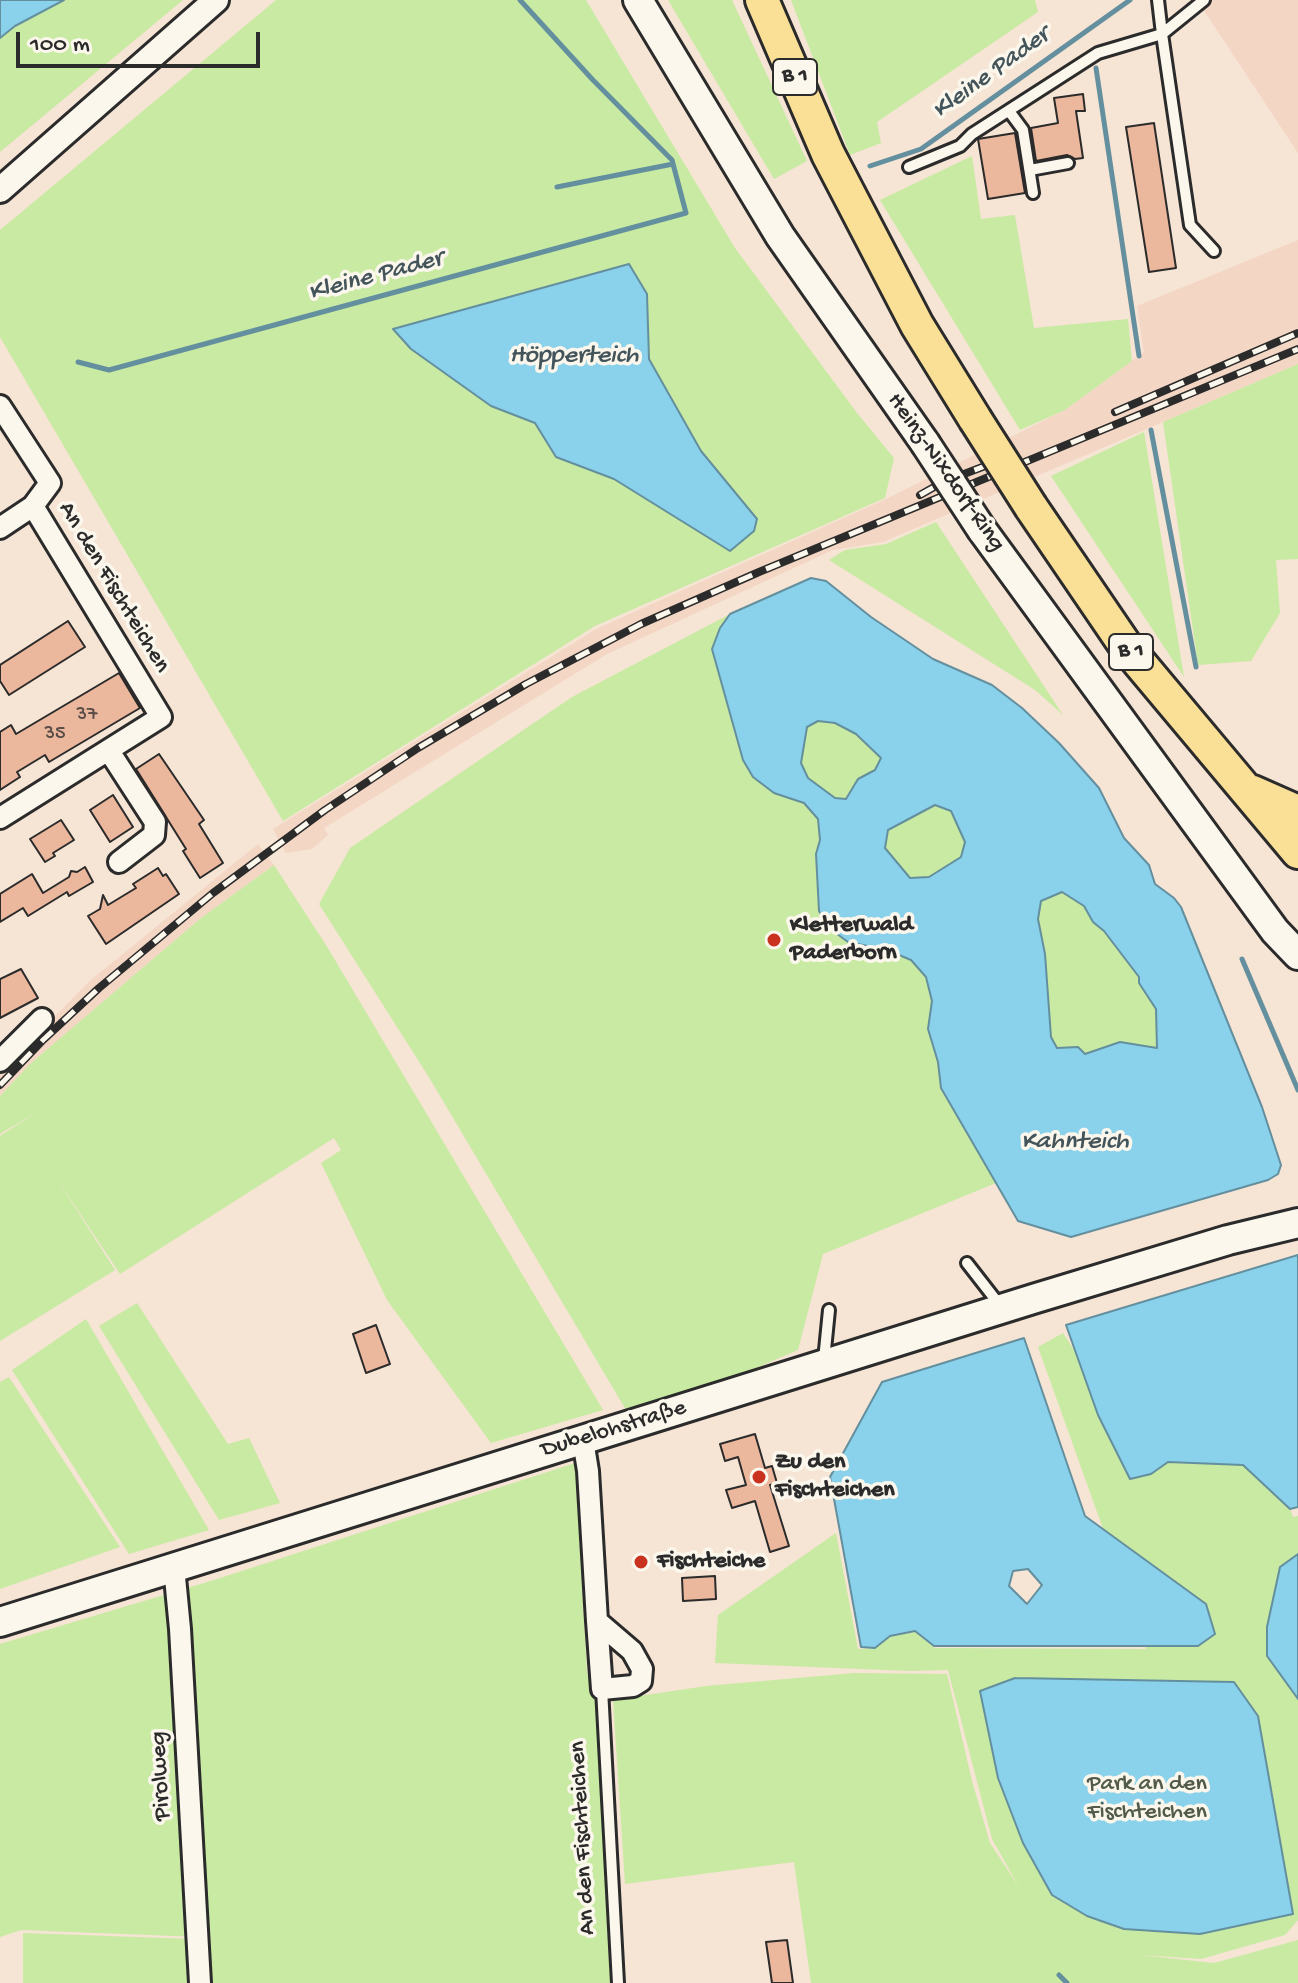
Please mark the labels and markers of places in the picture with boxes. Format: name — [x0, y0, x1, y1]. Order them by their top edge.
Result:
place label: Kletterwald Paderborn — [790, 912, 913, 968]
marker: Kletterwald Paderborn — [765, 931, 783, 949]
place label: Zu den Fischteichen — [775, 1449, 895, 1505]
marker: Zu den Fischteichen — [750, 1468, 768, 1486]
place label: Fischteiche — [657, 1548, 765, 1576]
marker: Fischteiche — [632, 1553, 650, 1571]

